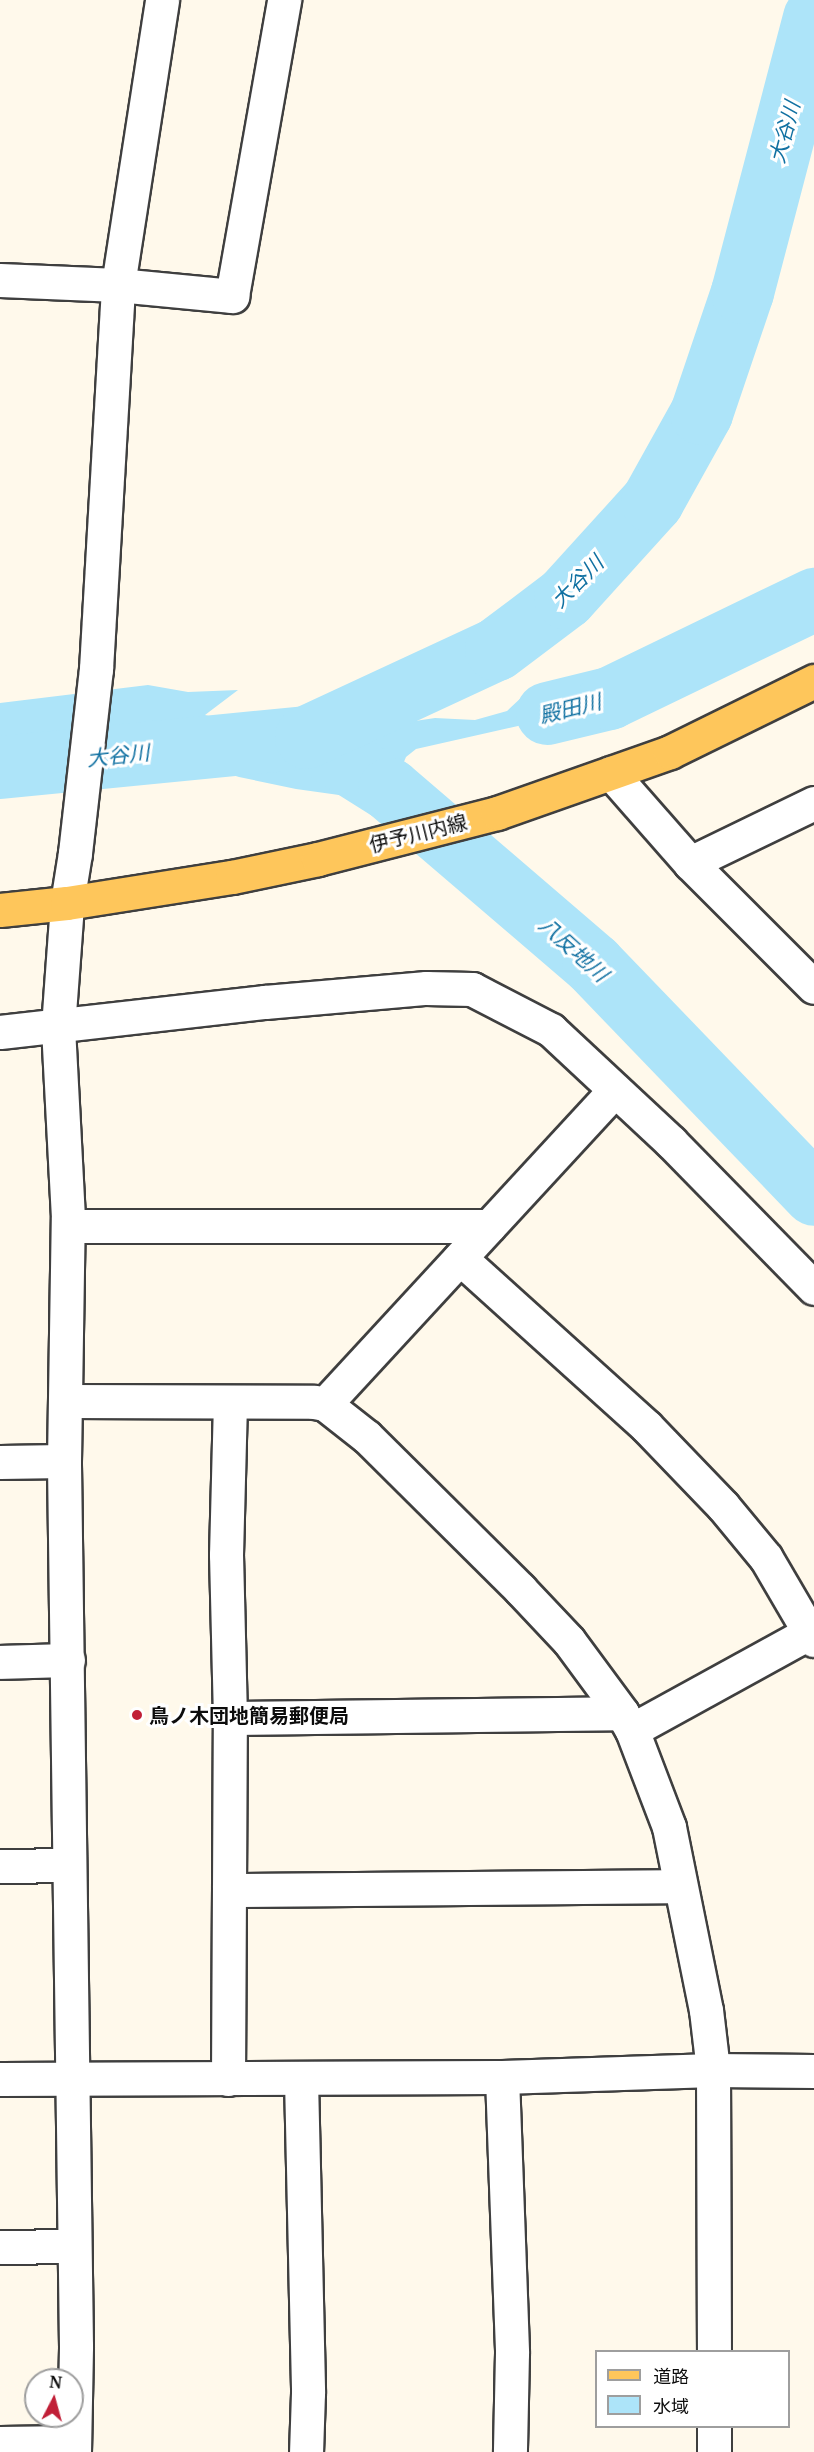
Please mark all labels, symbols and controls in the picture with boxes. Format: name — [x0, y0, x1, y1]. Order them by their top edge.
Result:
water label: 大谷川 — [764, 98, 804, 166]
water label: 大谷川 — [546, 550, 608, 612]
water label: 殿田川 — [536, 688, 604, 728]
water label: 大谷川 — [85, 739, 151, 771]
street label: 伊予川内線 — [367, 809, 469, 857]
water label: 八反地川 — [534, 912, 614, 986]
place label: 鳥ノ木団地簡易郵便局 — [149, 1703, 349, 1727]
marker: 鳥ノ木団地簡易郵便局 — [130, 1708, 144, 1722]
legend — [595, 2350, 790, 2428]
text: 道路 — [653, 2364, 689, 2388]
north arrow — [24, 2368, 84, 2428]
text: N — [48, 2370, 63, 2394]
text: 水域 — [653, 2394, 689, 2418]

